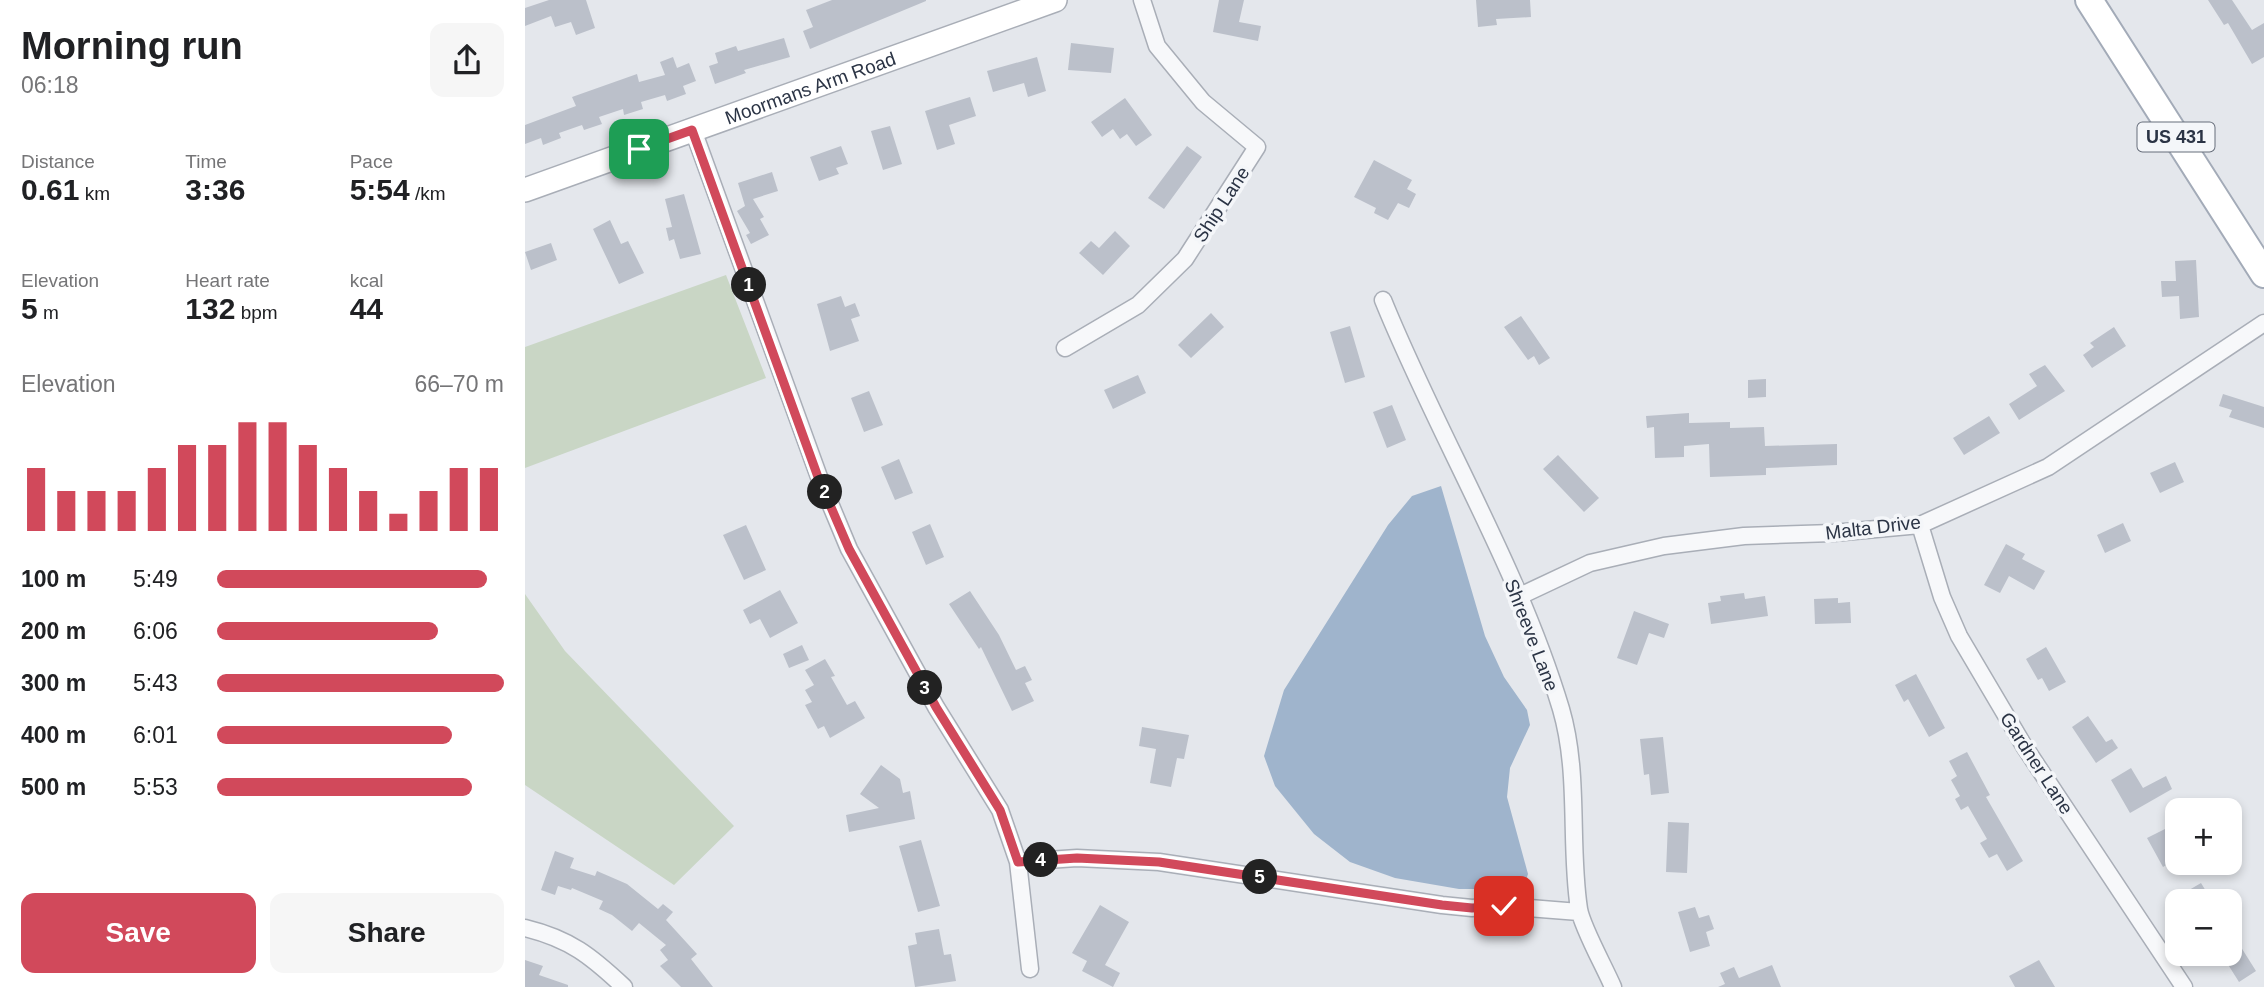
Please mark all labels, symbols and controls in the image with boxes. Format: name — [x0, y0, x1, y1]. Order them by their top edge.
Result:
button: share — [430, 23, 504, 97]
text: Morning run — [21, 25, 243, 67]
street label: Moormans Arm Road — [722, 48, 898, 128]
text: 06:18 — [21, 72, 79, 98]
pin — [609, 119, 669, 179]
road number: US 431 — [2137, 122, 2215, 152]
icon: arrive — [620, 130, 658, 168]
text: Distance — [21, 151, 95, 172]
text: Time — [185, 151, 227, 172]
text: Pace — [350, 151, 393, 172]
street label: Ship Lane — [1189, 163, 1254, 246]
text: 0.61 — [21, 173, 79, 206]
text: 3:36 — [185, 173, 245, 206]
text: 5:54 — [350, 173, 410, 206]
text: km — [79, 183, 110, 204]
text: /km — [410, 183, 446, 204]
pin: 1 — [731, 268, 767, 302]
text: Elevation — [21, 270, 99, 291]
text: Heart rate — [185, 270, 270, 291]
text: kcal — [350, 270, 383, 291]
text: 1 — [743, 274, 754, 295]
text: 5 — [21, 292, 38, 325]
text: 132 — [185, 292, 235, 325]
text: 44 — [350, 292, 383, 325]
text: m — [38, 302, 59, 323]
text: bpm — [235, 302, 278, 323]
text: Elevation — [21, 371, 116, 397]
text: 66–70 m — [414, 371, 504, 397]
pin: 2 — [807, 475, 843, 510]
text: 2 — [819, 481, 830, 502]
street label: Malta Drive — [1824, 511, 1922, 544]
text: 100 m — [21, 566, 86, 592]
text: 5:49 — [133, 566, 178, 592]
street label: Shreeve Lane — [1501, 576, 1563, 694]
text: 200 m — [21, 618, 86, 644]
text: 6:06 — [133, 618, 178, 644]
text: 300 m — [21, 670, 86, 696]
text: 5:43 — [133, 670, 178, 696]
pin: 3 — [907, 670, 943, 706]
text: 3 — [919, 677, 930, 698]
street label: Gardner Lane — [1996, 708, 2077, 818]
text: 400 m — [21, 722, 86, 748]
text: 6:01 — [133, 722, 178, 748]
text: 500 m — [21, 774, 86, 800]
text: 5:53 — [133, 774, 178, 800]
map controls — [2165, 798, 2242, 966]
button: + — [2165, 798, 2242, 875]
pin: 4 — [1023, 842, 1059, 878]
text: 4 — [1035, 849, 1046, 870]
pin: 5 — [1243, 860, 1277, 894]
text: 5 — [1254, 866, 1265, 887]
pin — [1474, 876, 1534, 936]
icon: check — [1485, 887, 1523, 925]
button: − — [2165, 889, 2242, 966]
button: Save — [21, 893, 256, 973]
button: Share — [270, 893, 504, 973]

